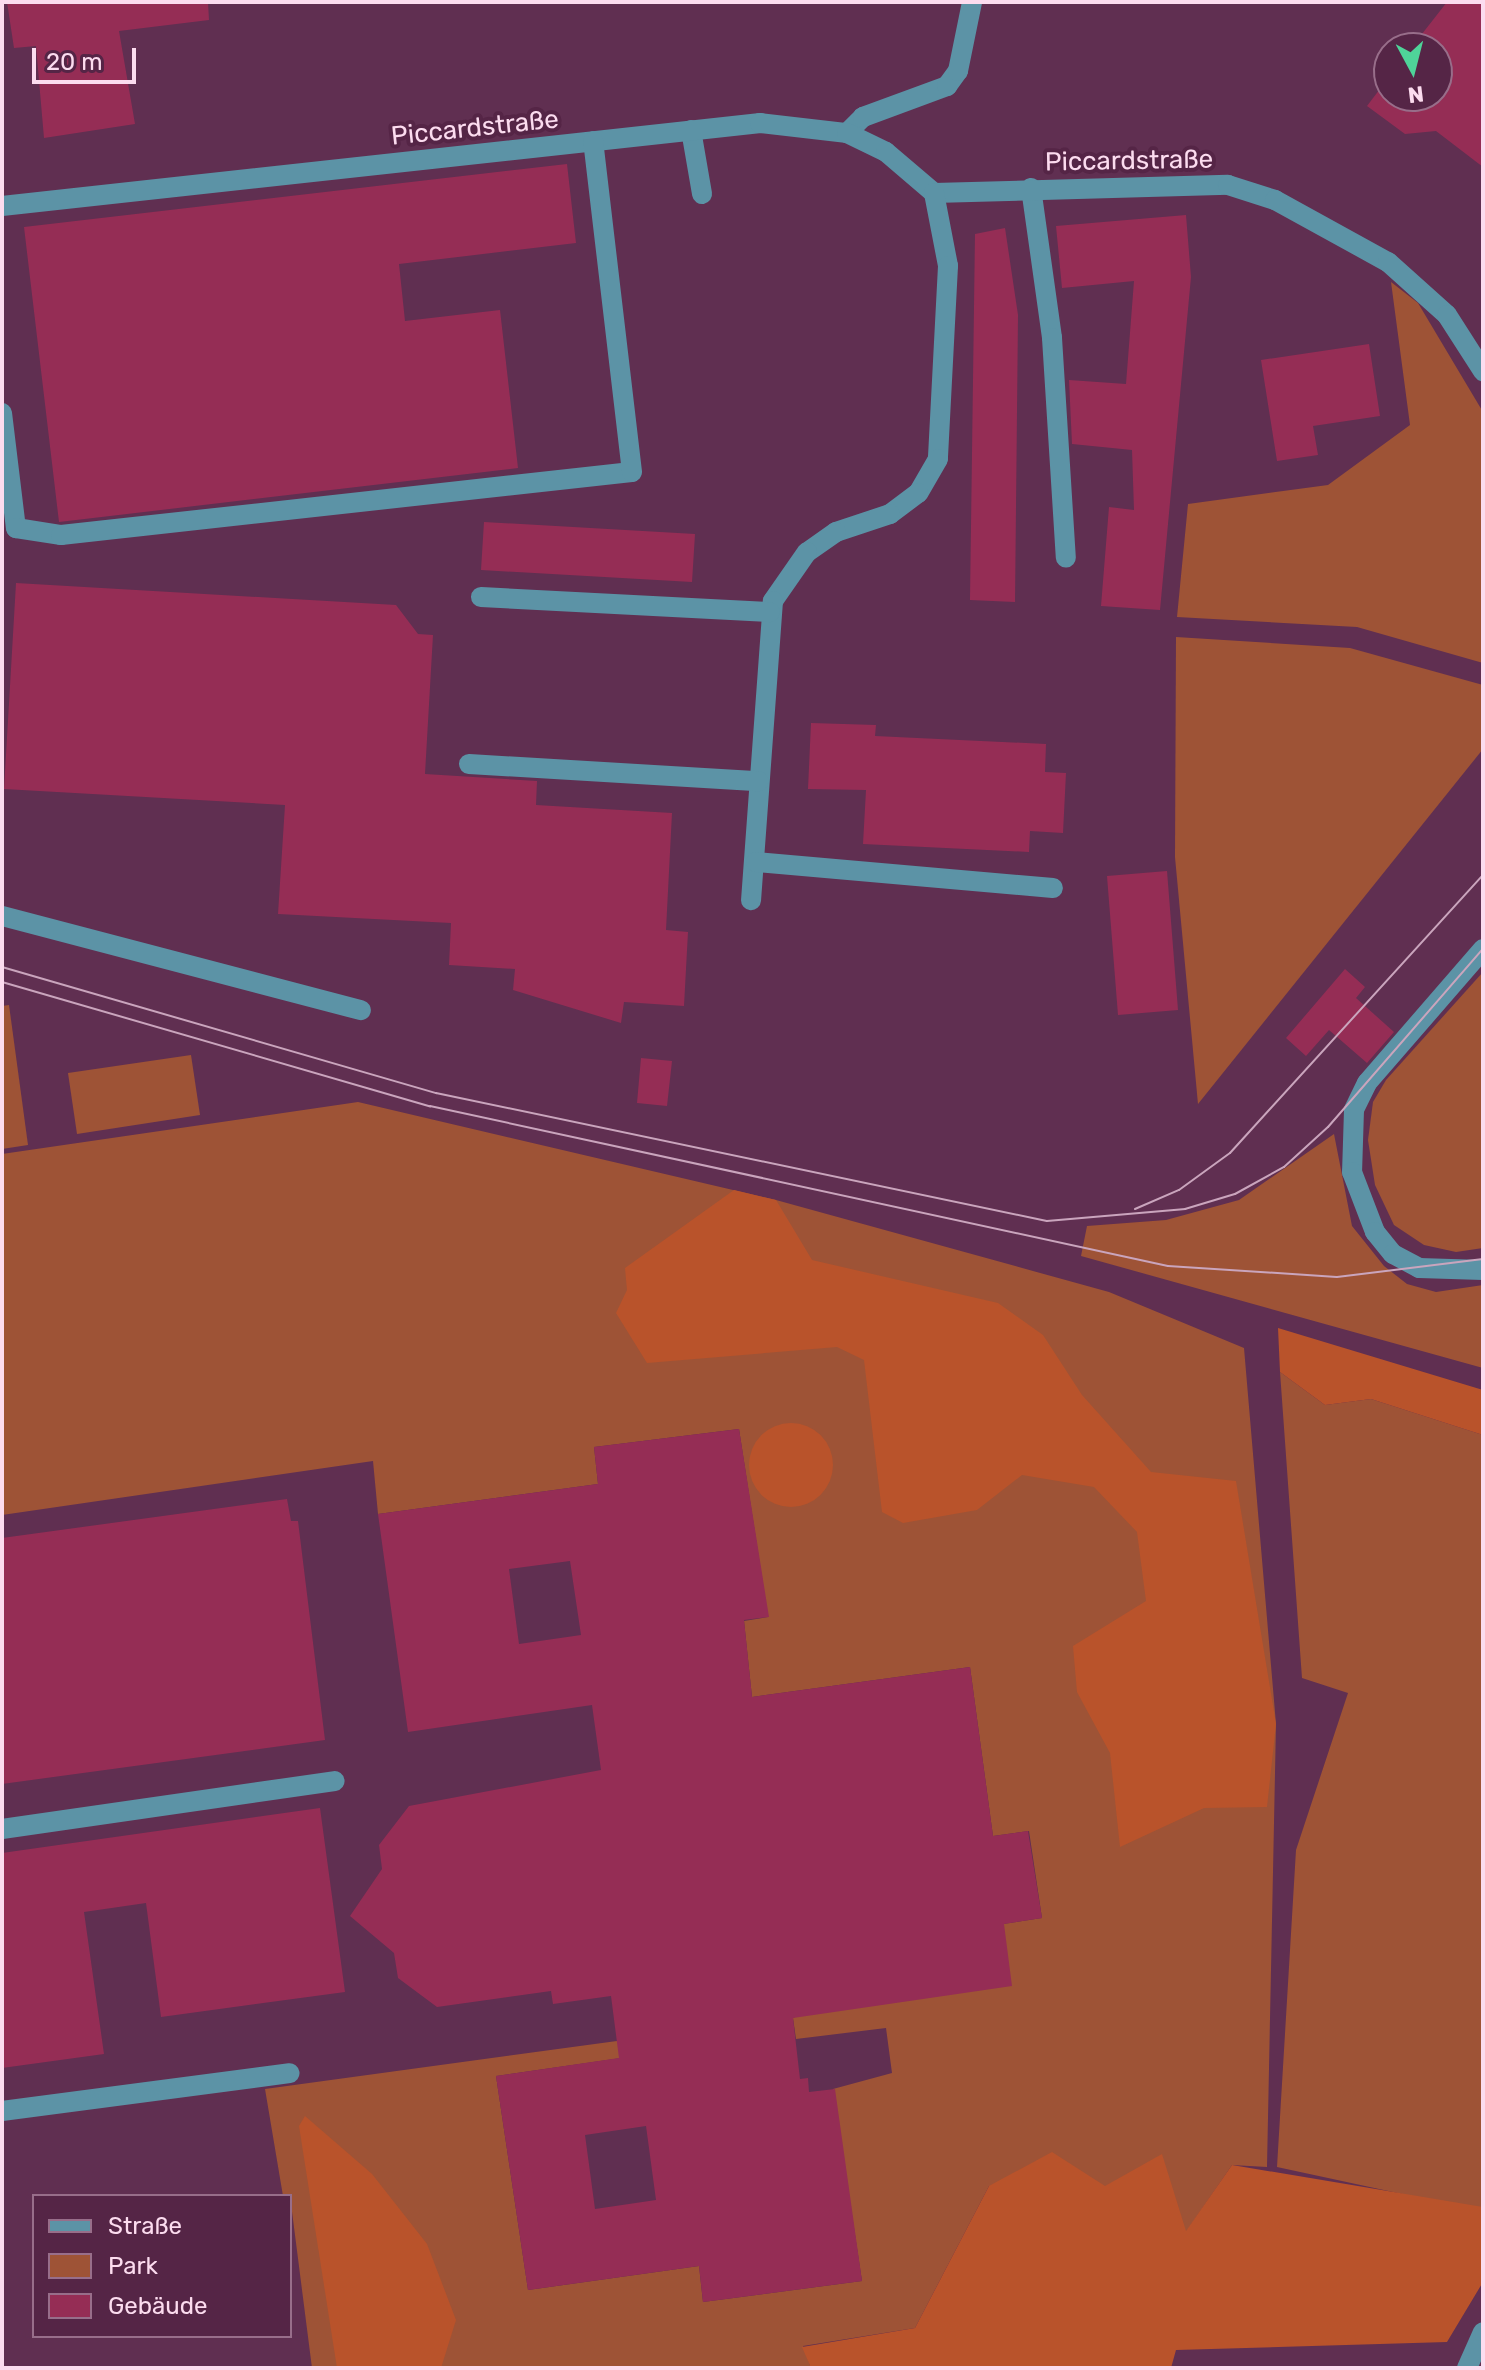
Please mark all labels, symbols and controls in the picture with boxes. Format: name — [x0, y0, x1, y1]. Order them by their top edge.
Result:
scale bar — [36, 32, 140, 82]
north arrow — [1373, 32, 1453, 112]
text: 20 m — [46, 48, 103, 76]
text: N — [1406, 80, 1425, 109]
street label: Piccardstraße — [390, 104, 560, 152]
street label: Piccardstraße — [1045, 144, 1213, 178]
legend — [32, 2194, 292, 2338]
text: Straße — [108, 2212, 182, 2240]
text: Park — [108, 2252, 158, 2280]
text: Gebäude — [108, 2292, 207, 2320]

